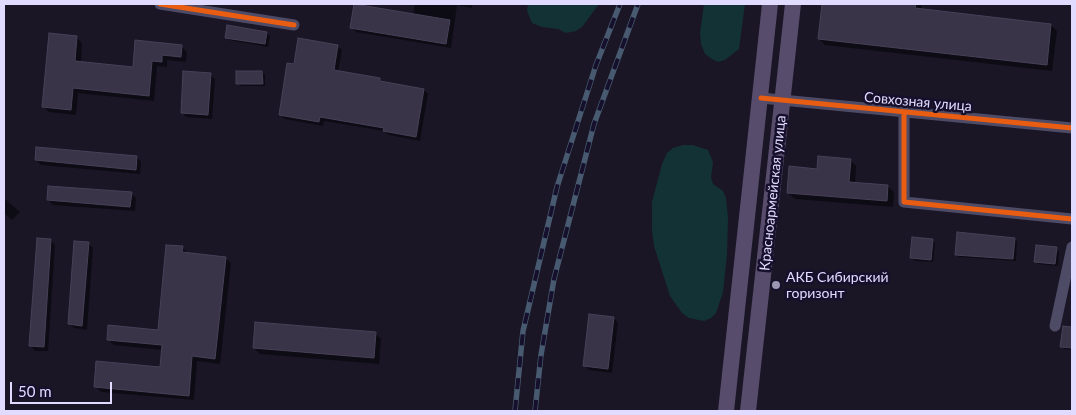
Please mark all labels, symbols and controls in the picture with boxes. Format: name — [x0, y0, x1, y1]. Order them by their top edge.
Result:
street label: Совхозная улица — [863, 89, 973, 115]
street label: Красноармейская улица — [756, 114, 790, 272]
place label: АКБ Сибирский горизонт — [786, 269, 889, 302]
marker: АКБ Сибирский горизонт — [770, 279, 782, 291]
scale bar — [12, 372, 115, 404]
text: 50 m — [18, 382, 52, 400]

